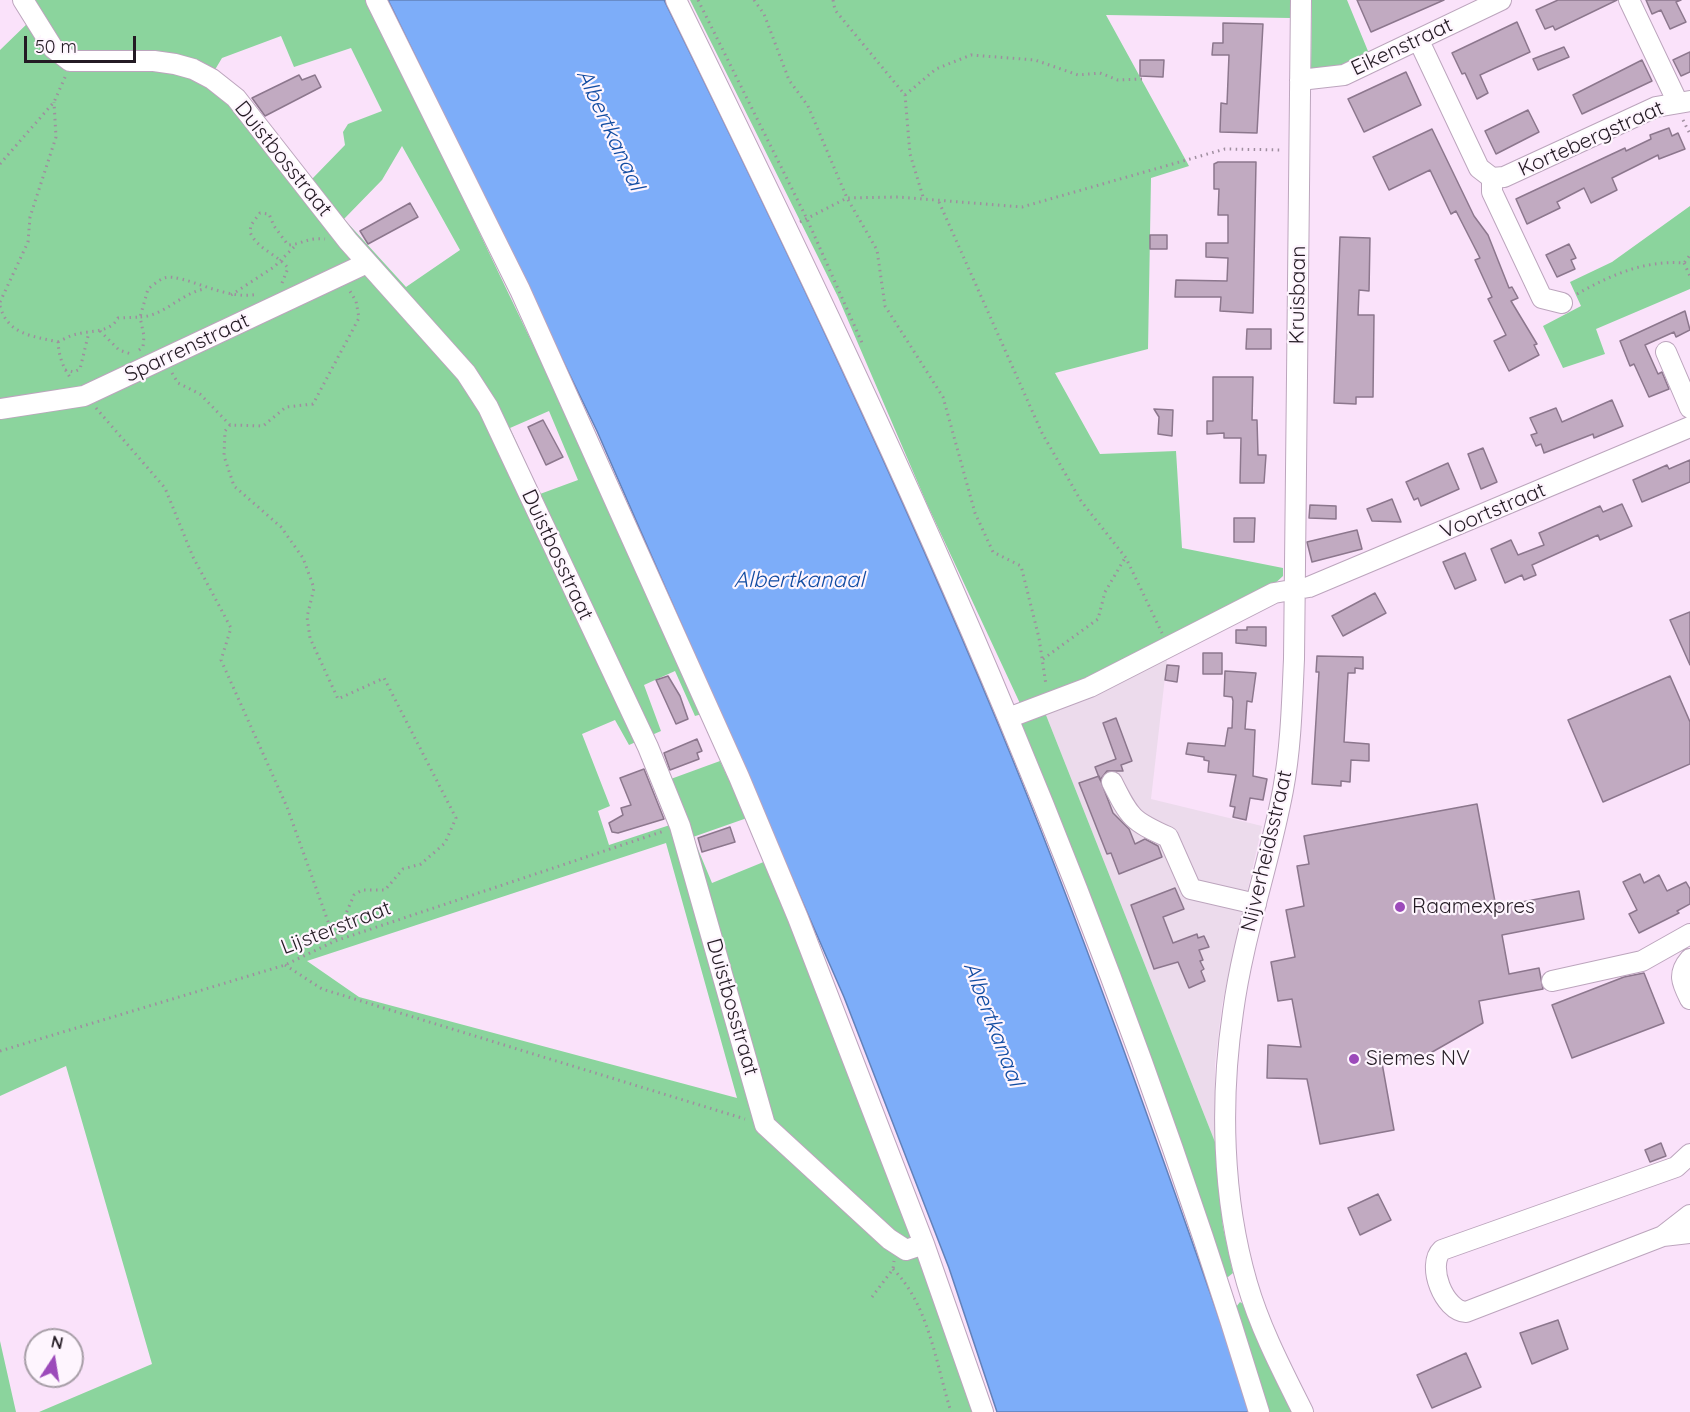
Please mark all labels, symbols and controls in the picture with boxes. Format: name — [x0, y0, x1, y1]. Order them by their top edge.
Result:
street label: Eikenstraat — [1347, 13, 1457, 81]
scale bar — [27, 24, 140, 62]
text: 50 m — [35, 35, 77, 58]
water label: Albertkanaal — [570, 65, 650, 195]
street label: Duistbosstraat — [229, 96, 337, 222]
street label: Kortebergstraat — [1515, 96, 1667, 182]
street label: Kruisbaan — [1285, 245, 1311, 345]
street label: Sparrenstraat — [121, 308, 253, 388]
street label: Voortstraat — [1437, 478, 1549, 544]
street label: Duistbosstraat — [516, 486, 598, 624]
water label: Albertkanaal — [734, 567, 864, 593]
street label: Nijverheidsstraat — [1236, 768, 1298, 934]
place label: Raamexpres — [1412, 894, 1535, 920]
street label: Lijsterstraat — [277, 895, 395, 961]
marker: Raamexpres — [1393, 900, 1407, 914]
street label: Duistbosstraat — [700, 936, 764, 1078]
water label: Albertkanaal — [957, 958, 1029, 1090]
place label: Siemes NV — [1366, 1046, 1470, 1072]
marker: Siemes NV — [1347, 1052, 1361, 1066]
north arrow — [24, 1328, 84, 1388]
text: N — [49, 1331, 65, 1353]

